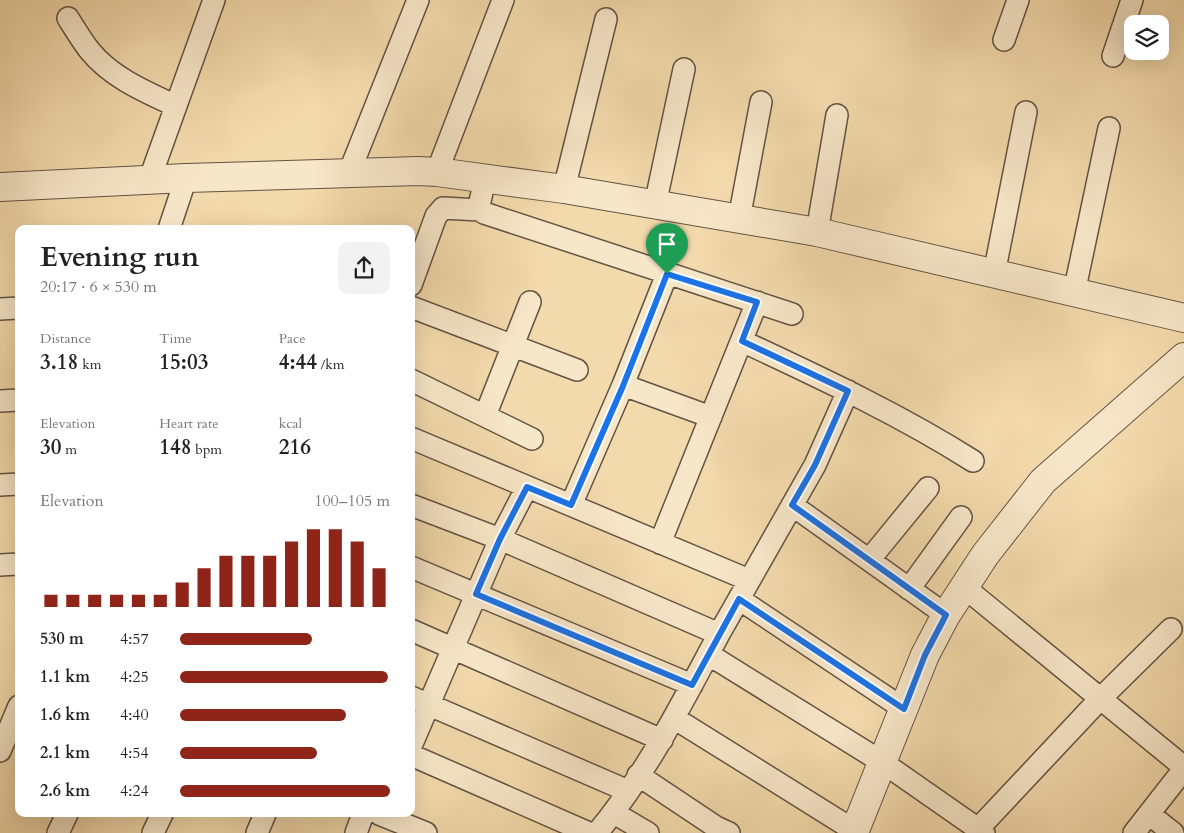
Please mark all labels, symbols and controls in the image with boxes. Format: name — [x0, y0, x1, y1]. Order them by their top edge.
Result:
map controls — [1124, 15, 1169, 60]
button: layers — [1124, 15, 1169, 60]
pin — [646, 223, 688, 274]
icon: arrive — [653, 230, 681, 258]
text: Evening run — [40, 238, 199, 276]
button: share — [338, 242, 390, 294]
text: 20:17 · 6 × 530 m — [40, 276, 157, 298]
text: Distance — [40, 329, 91, 348]
text: Time — [159, 329, 192, 348]
text: Pace — [279, 329, 306, 348]
text: 3.18 — [40, 348, 78, 377]
text: 15:03 — [159, 348, 208, 377]
text: 4:44 — [279, 348, 317, 377]
text: km — [78, 355, 101, 374]
text: /km — [317, 355, 345, 374]
text: Elevation — [40, 414, 96, 433]
text: Heart rate — [159, 414, 219, 433]
text: kcal — [279, 414, 302, 433]
text: 30 — [40, 433, 62, 462]
text: 148 — [159, 433, 192, 462]
text: 216 — [279, 433, 311, 462]
text: m — [62, 440, 77, 459]
text: bpm — [192, 440, 222, 459]
text: Elevation — [40, 490, 104, 512]
text: 100–105 m — [314, 490, 390, 512]
text: 530 m — [40, 628, 84, 650]
text: 4:57 — [120, 628, 149, 650]
text: 1.1 km — [40, 666, 90, 688]
text: 4:25 — [120, 666, 149, 688]
text: 1.6 km — [40, 704, 90, 726]
text: 4:40 — [120, 704, 149, 726]
text: 2.1 km — [40, 742, 90, 764]
text: 4:54 — [120, 742, 149, 764]
text: 2.6 km — [40, 780, 90, 802]
text: 4:24 — [120, 780, 149, 802]

